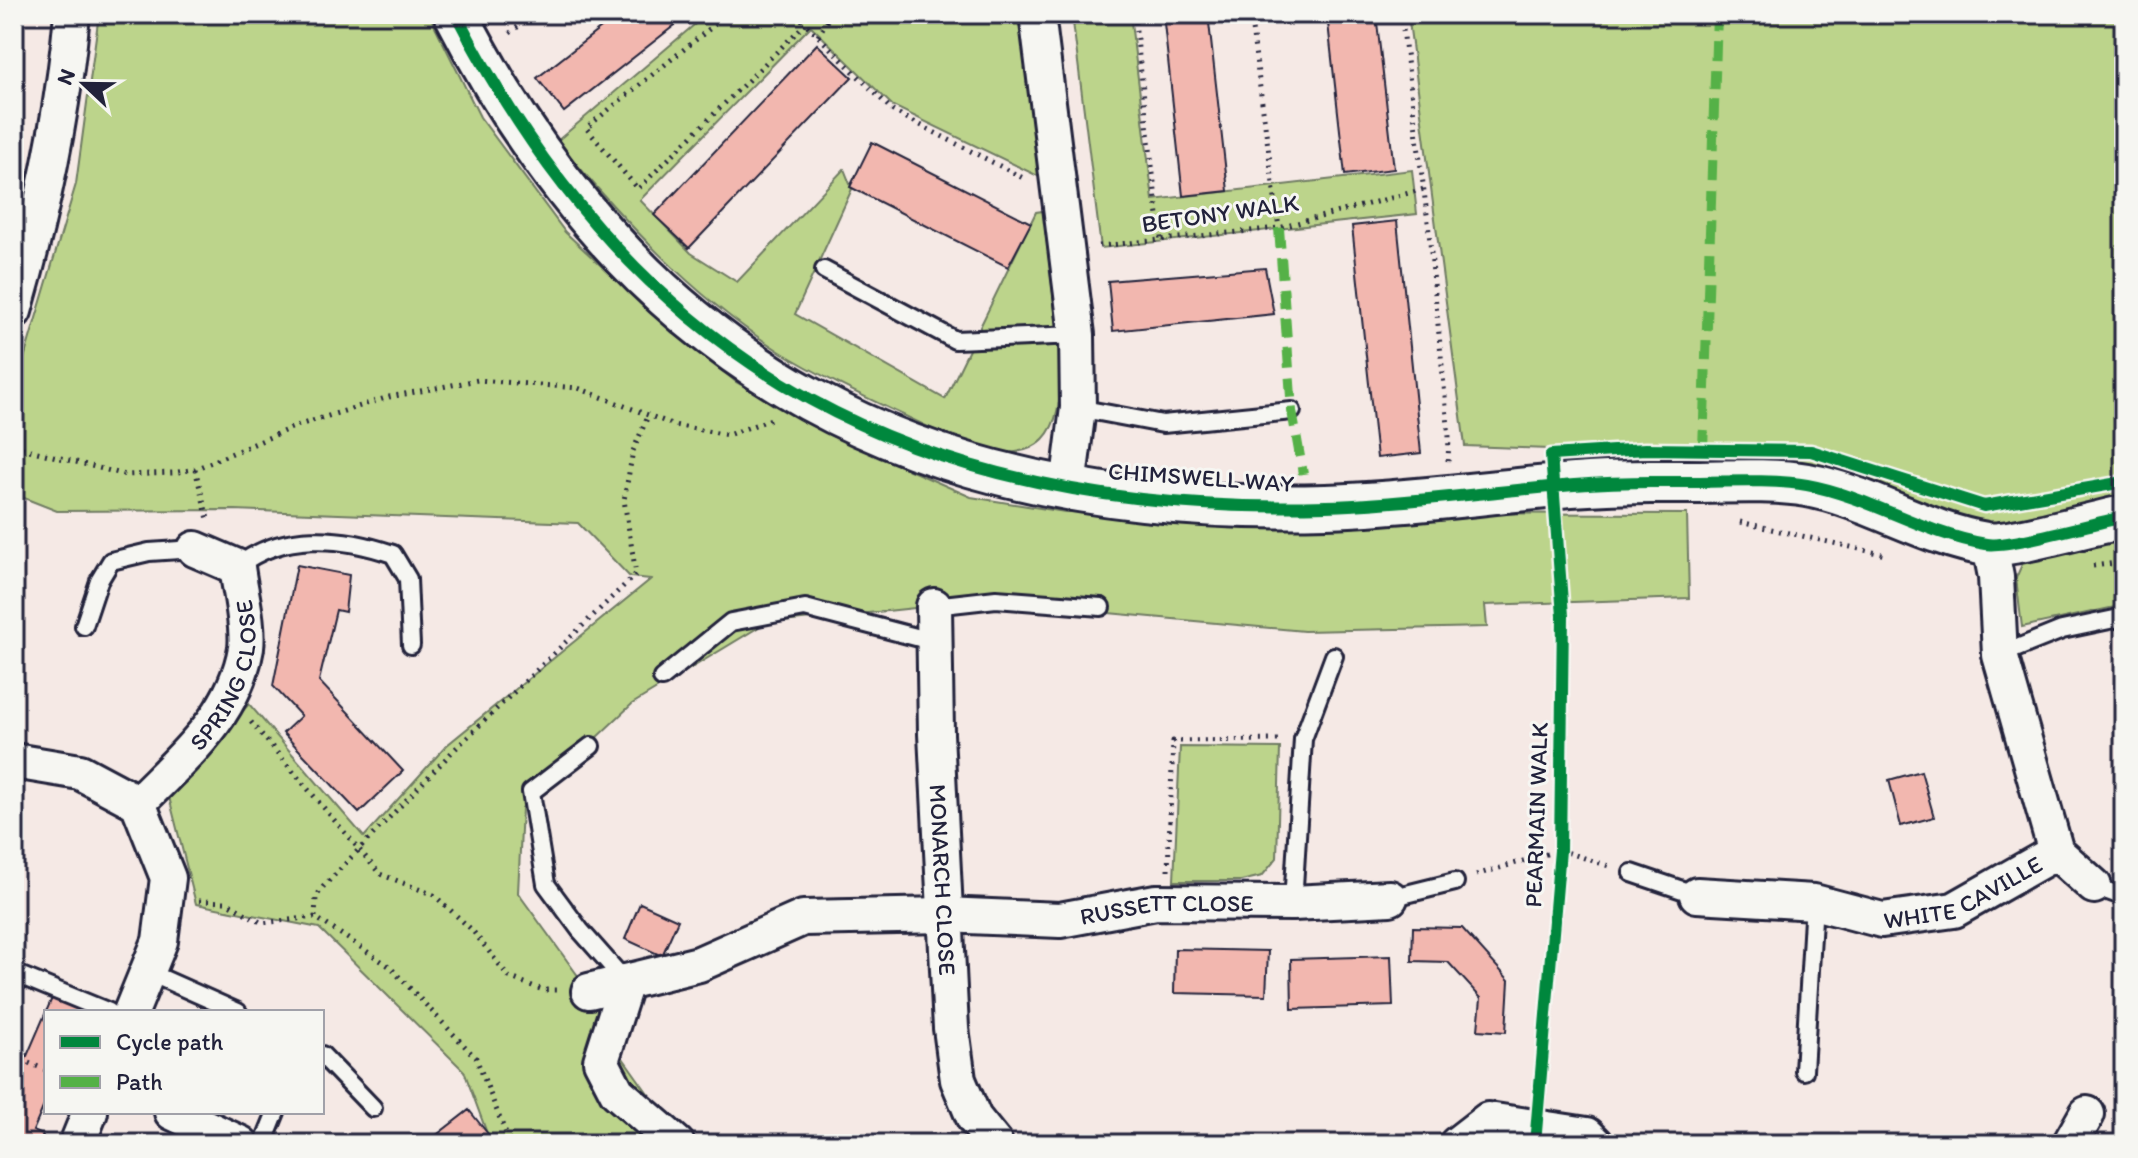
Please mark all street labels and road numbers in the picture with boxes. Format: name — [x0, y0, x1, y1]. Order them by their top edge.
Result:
street label: BETONY WALK — [1140, 188, 1301, 238]
street label: CHIMSWELL WAY — [1107, 456, 1295, 498]
street label: SPRING CLOSE — [183, 598, 261, 756]
street label: PEARMAIN WALK — [1518, 721, 1554, 908]
street label: MONARCH CLOSE — [924, 783, 963, 976]
street label: WHITE CAVILLE — [1881, 849, 2047, 934]
street label: RUSSETT CLOSE — [1077, 887, 1254, 930]

